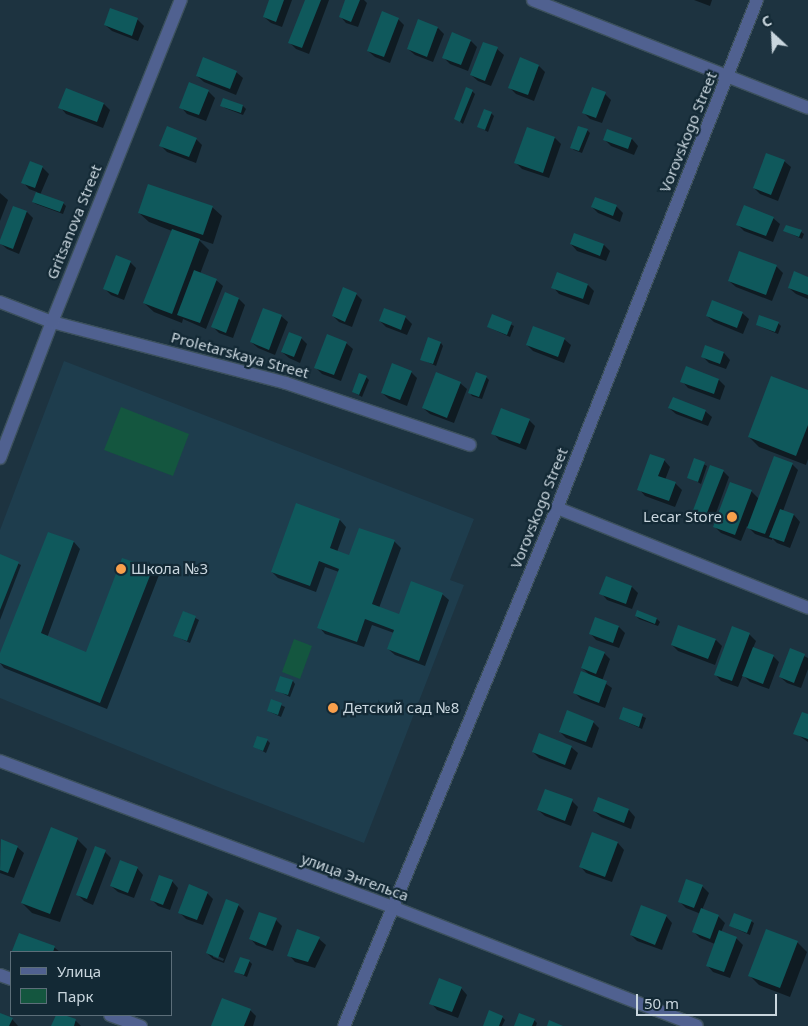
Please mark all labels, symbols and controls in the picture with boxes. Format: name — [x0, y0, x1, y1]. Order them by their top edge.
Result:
north arrow — [748, 10, 798, 60]
text: С — [758, 10, 775, 31]
street label: Vorovskogo Street — [656, 69, 720, 195]
street label: Gritsanova Street — [43, 162, 105, 282]
street label: Proletarskaya Street — [169, 328, 311, 382]
street label: Vorovskogo Street — [507, 445, 571, 571]
place label: Lecar Store — [643, 508, 722, 526]
marker: Lecar Store — [726, 511, 738, 523]
place label: Школа №3 — [131, 560, 208, 578]
marker: Школа №3 — [115, 563, 127, 575]
place label: Детский сад №8 — [343, 699, 459, 717]
marker: Детский сад №8 — [327, 702, 339, 714]
street label: улица Энгельса — [299, 849, 411, 905]
legend — [10, 951, 172, 1016]
text: Улица — [57, 961, 101, 981]
scale bar — [638, 984, 779, 1016]
text: Парк — [57, 986, 93, 1006]
text: 50 m — [644, 993, 679, 1013]

